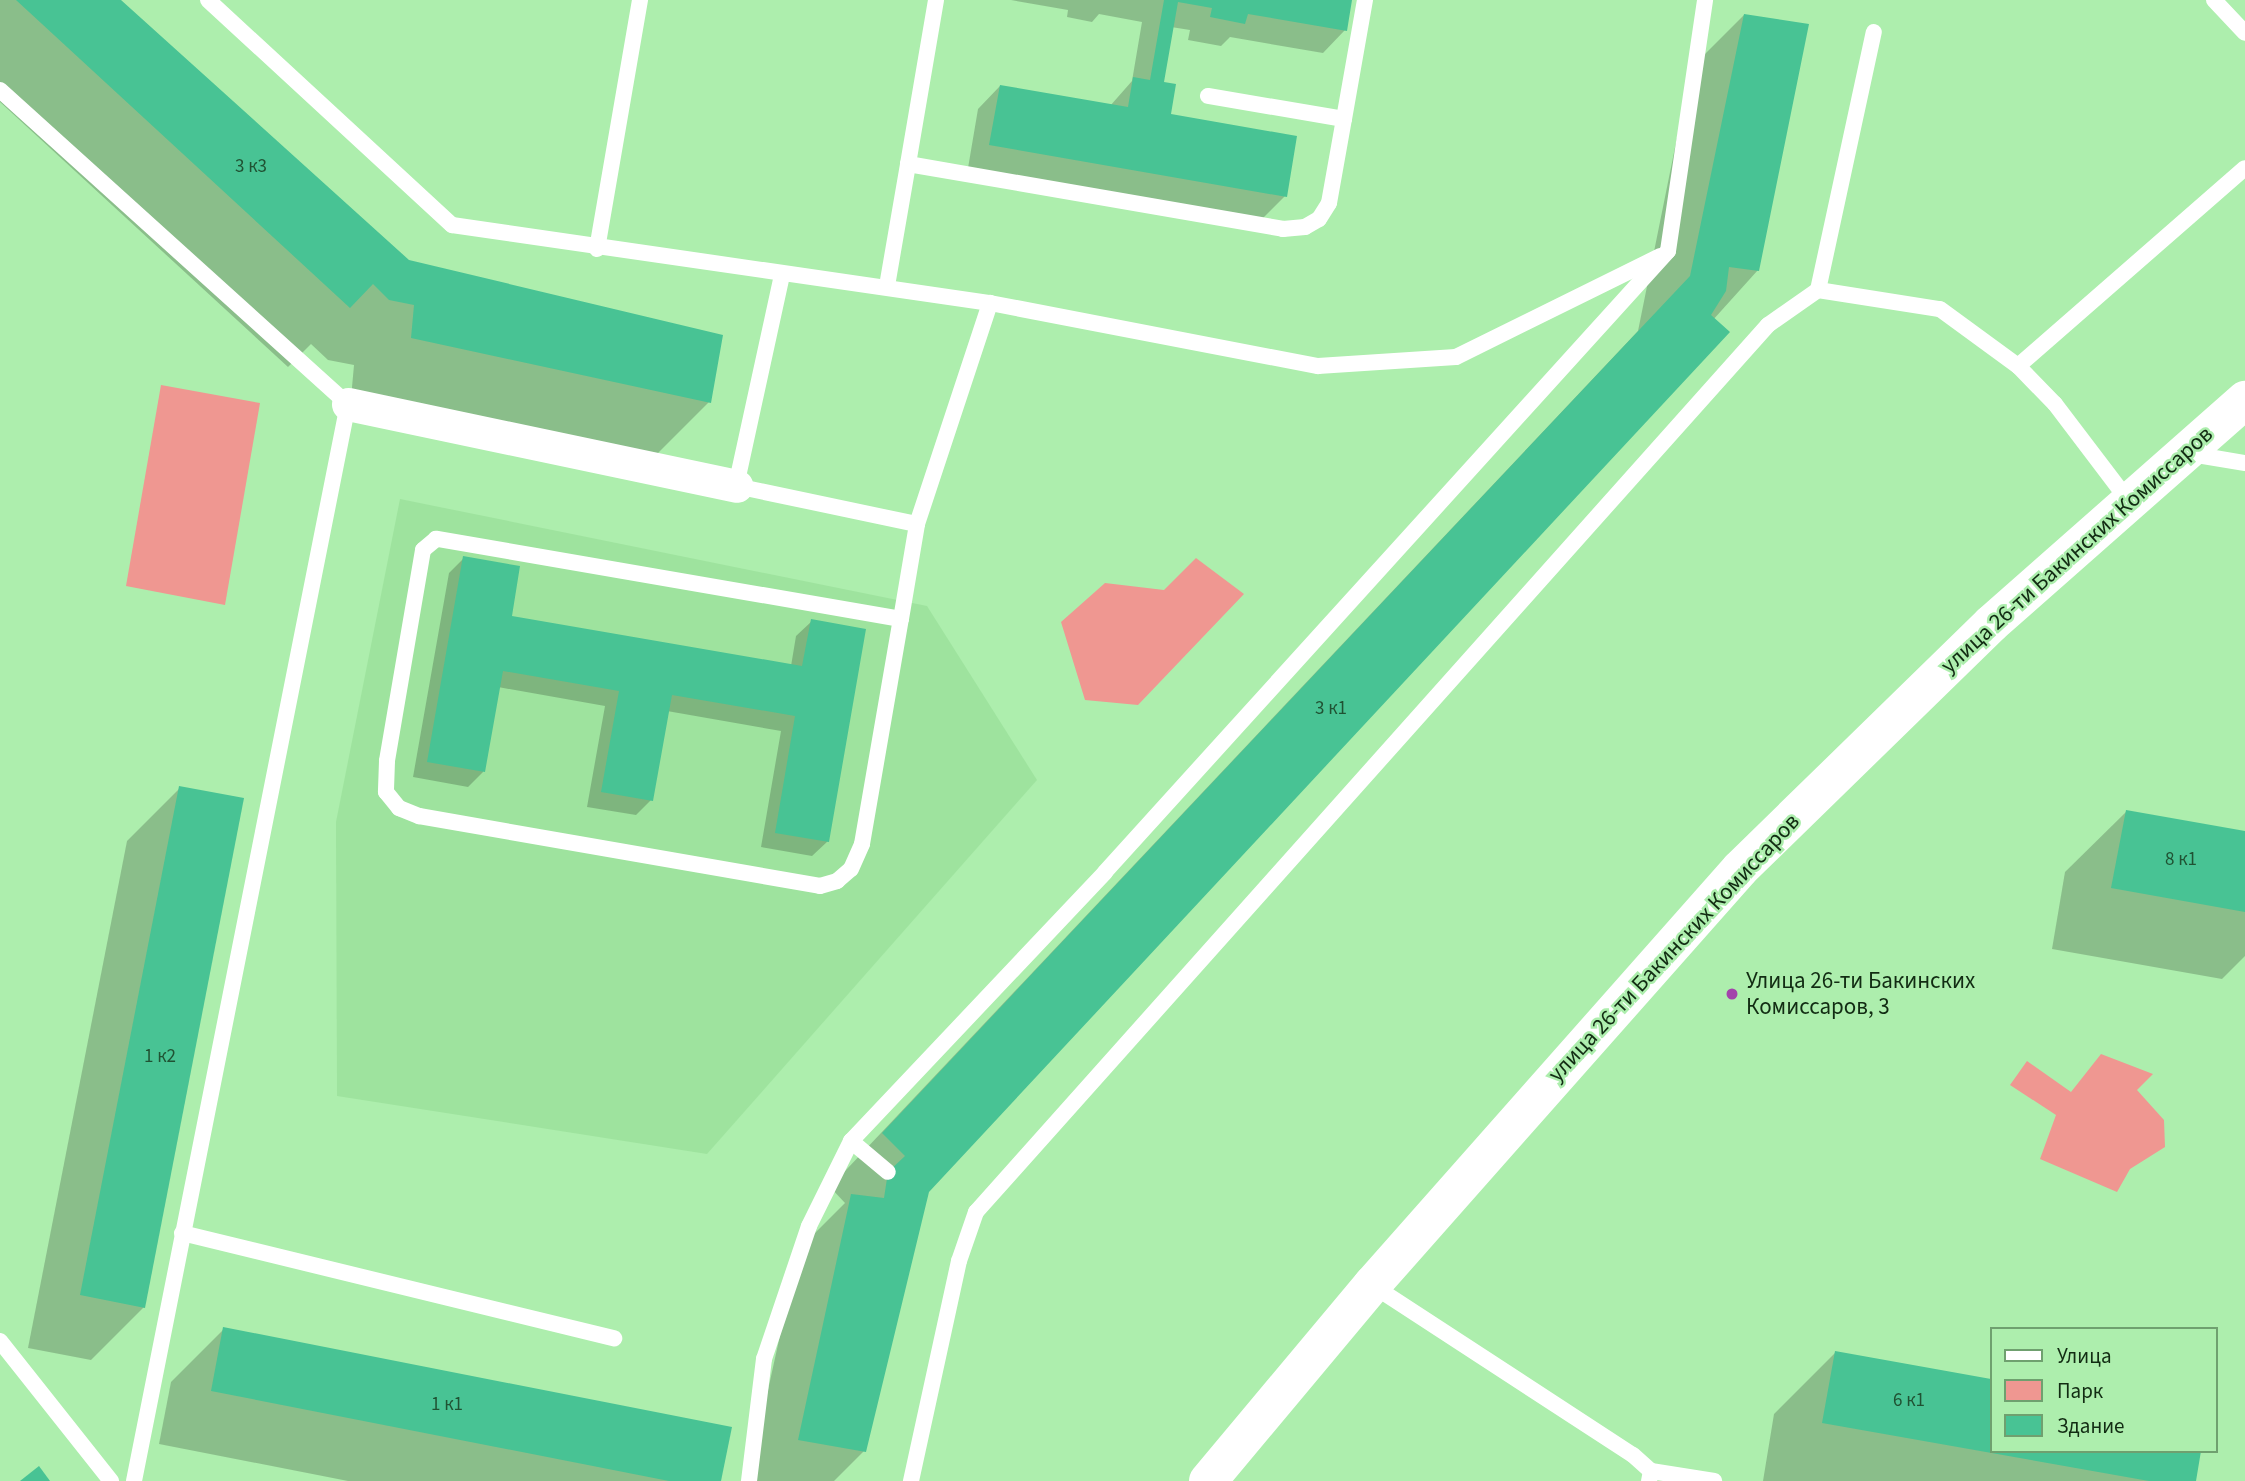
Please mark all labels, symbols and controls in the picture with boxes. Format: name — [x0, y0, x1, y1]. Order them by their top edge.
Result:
house number: 3 к3 — [235, 156, 267, 178]
street label: улица 26-ти Бакинских Комиссаров — [1935, 421, 2219, 679]
house number: 3 к1 — [1315, 698, 1347, 720]
street label: улица 26-ти Бакинских Комиссаров — [1542, 808, 1806, 1088]
house number: 8 к1 — [2165, 849, 2197, 871]
place label: Улица 26-ти Бакинских Комиссаров, 3 — [1746, 967, 1975, 1021]
marker: Улица 26-ти Бакинских Комиссаров, 3 — [1724, 986, 1740, 1002]
house number: 1 к2 — [144, 1046, 176, 1068]
legend — [1990, 1327, 2217, 1453]
text: Улица — [2057, 1341, 2112, 1371]
text: Парк — [2057, 1376, 2103, 1406]
house number: 6 к1 — [1893, 1390, 1925, 1412]
house number: 1 к1 — [431, 1394, 463, 1416]
text: Здание — [2057, 1411, 2125, 1441]

